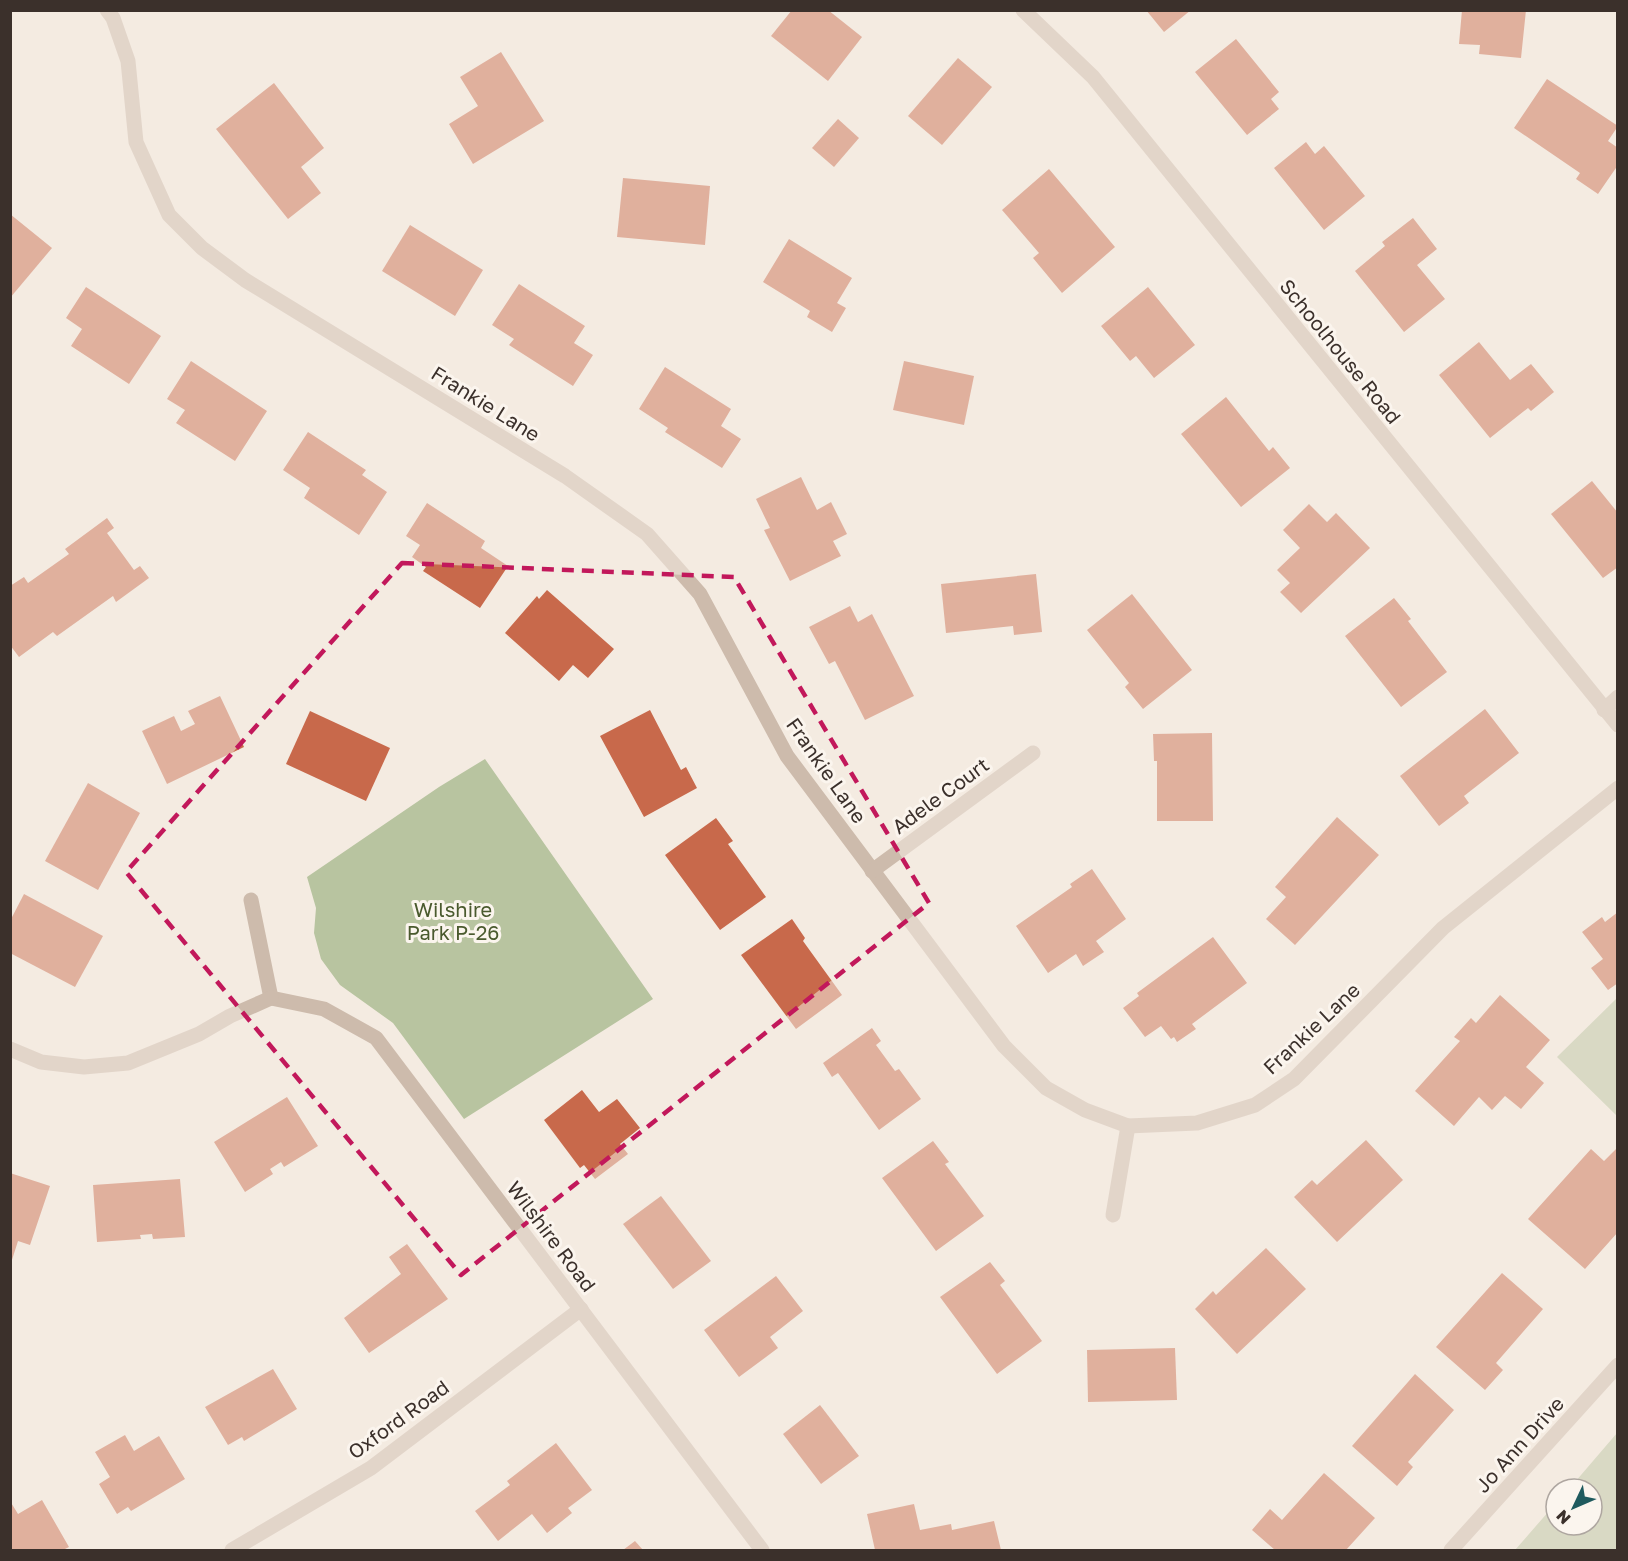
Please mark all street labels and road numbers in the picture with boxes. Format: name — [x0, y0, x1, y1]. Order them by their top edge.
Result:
street label: Schoolhouse Road — [1275, 274, 1407, 428]
street label: Frankie Lane — [427, 360, 545, 446]
street label: Frankie Lane — [782, 713, 872, 827]
street label: Adele Court — [887, 752, 993, 838]
street label: Frankie Lane — [1258, 977, 1364, 1079]
street label: Wilshire Road — [503, 1176, 601, 1296]
street label: Oxford Road — [343, 1374, 453, 1464]
street label: Jo Ann Drive — [1470, 1391, 1568, 1497]

